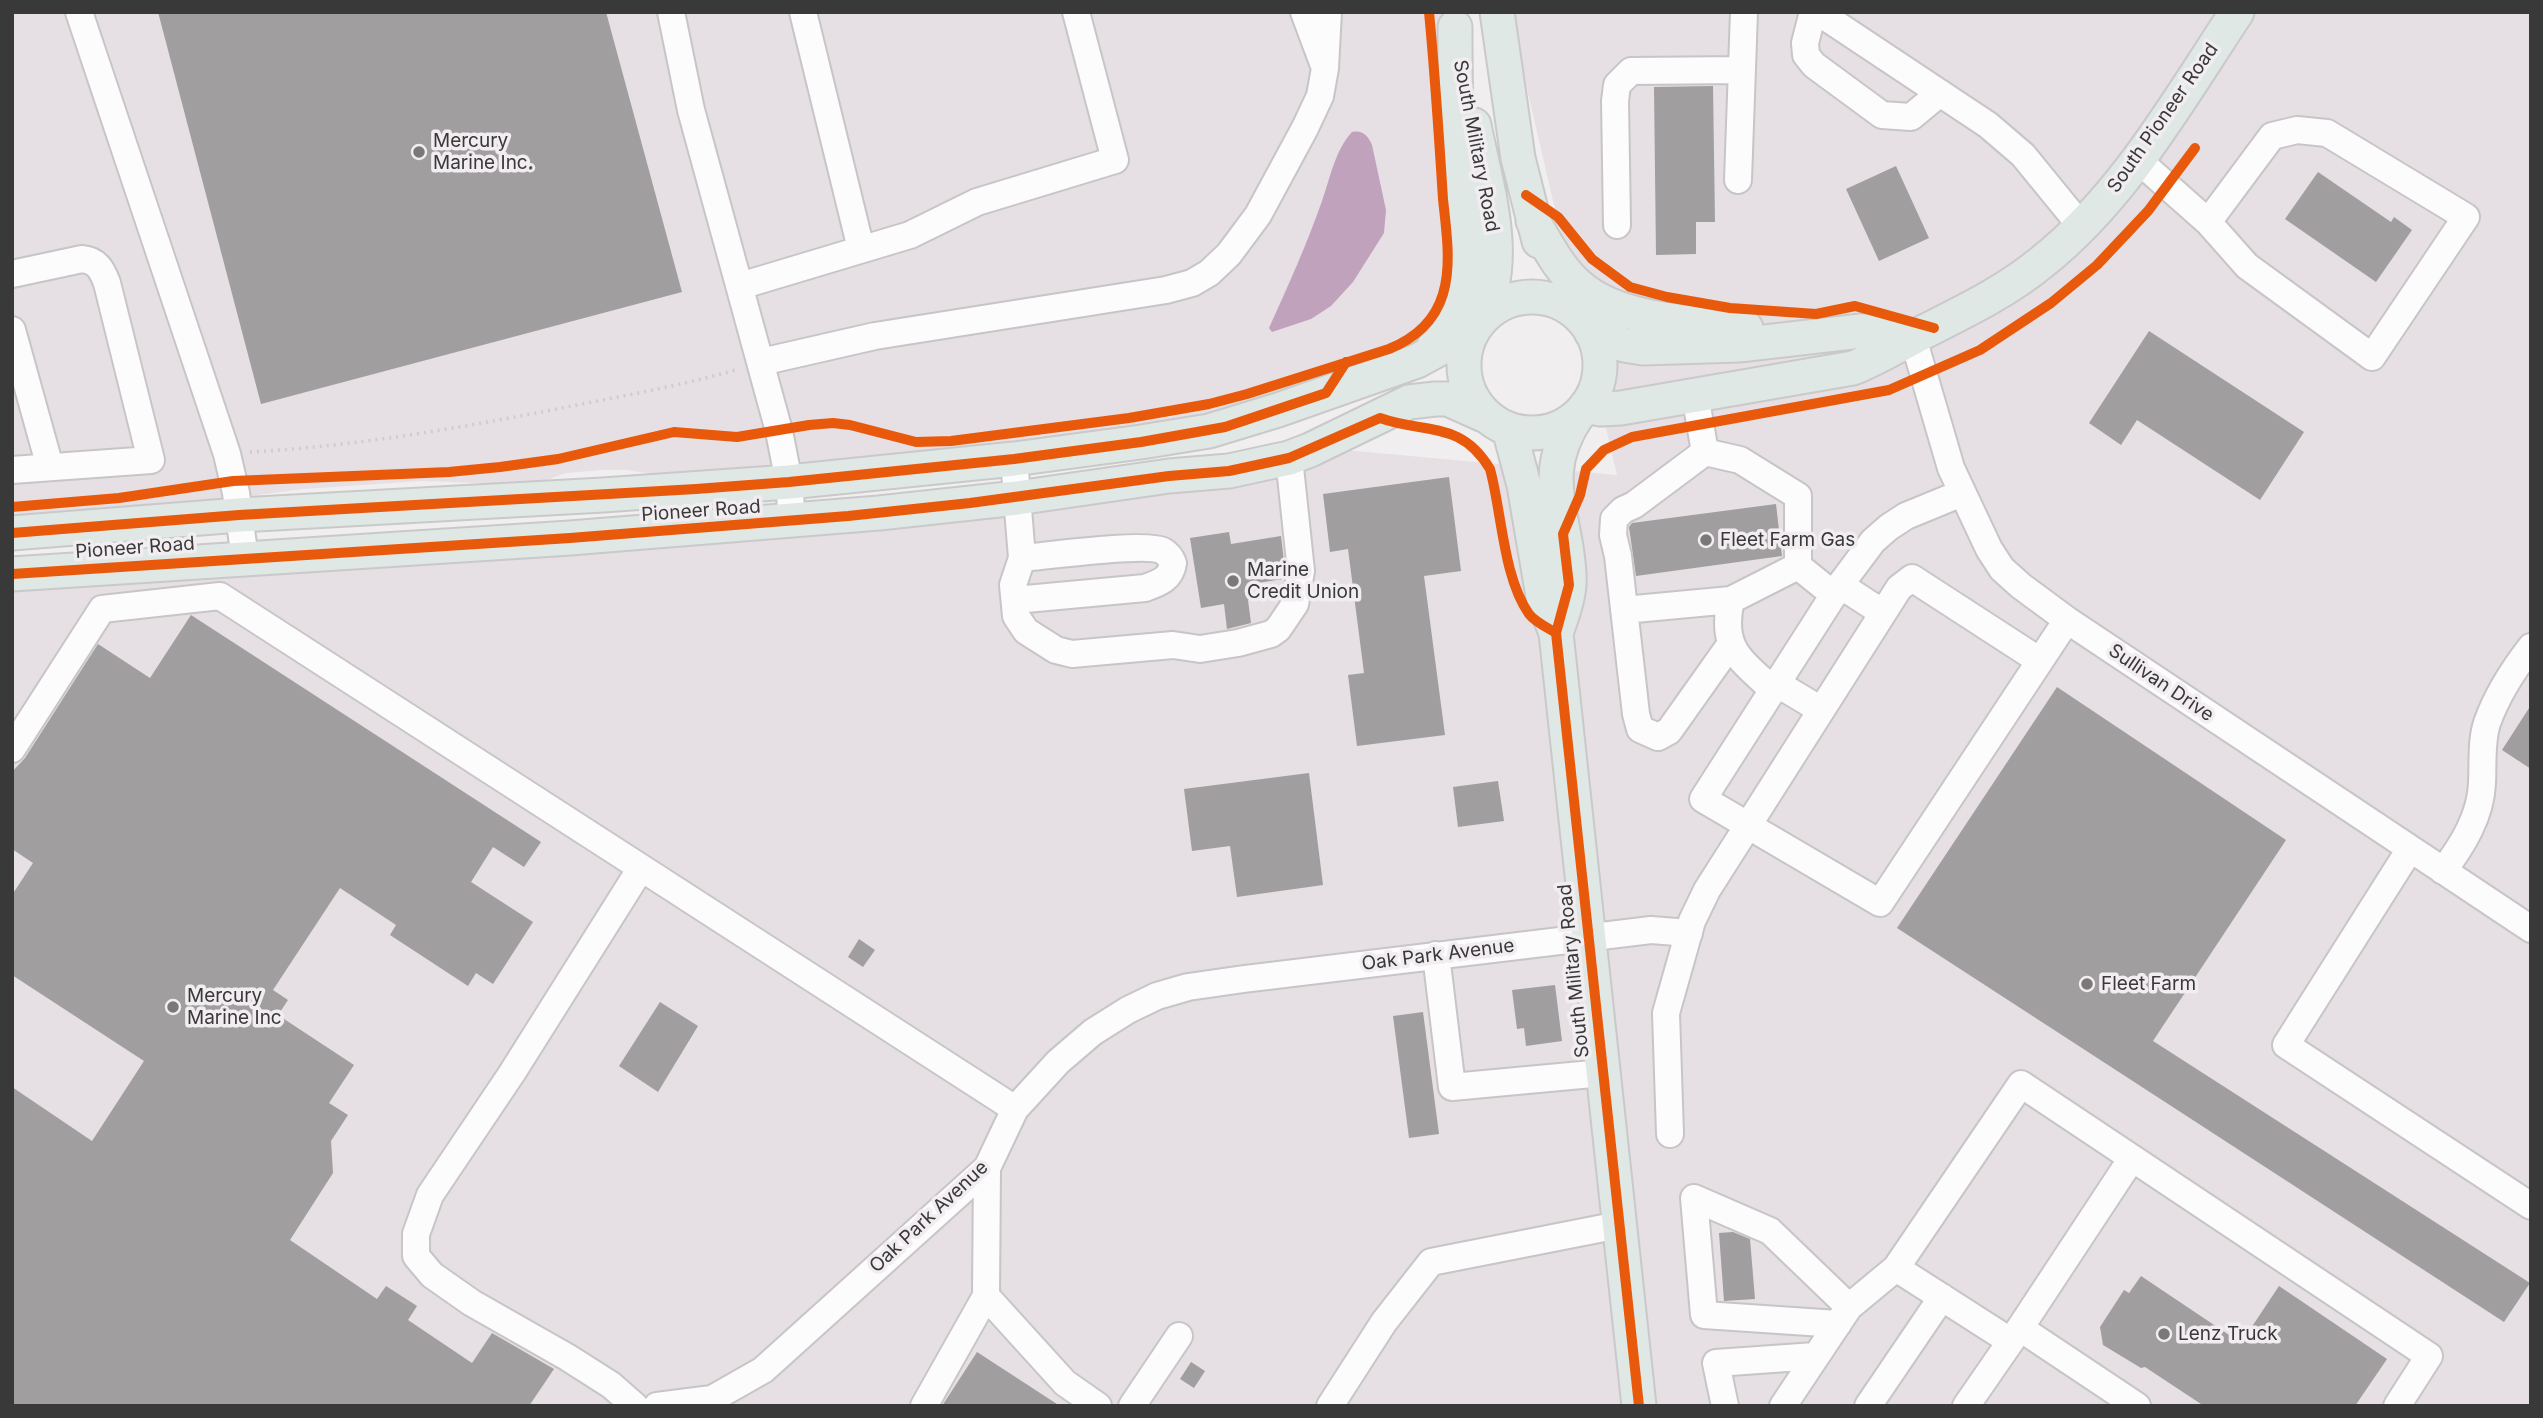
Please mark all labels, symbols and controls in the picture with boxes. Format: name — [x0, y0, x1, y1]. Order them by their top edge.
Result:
street label: South Pioneer Road — [2103, 39, 2223, 197]
street label: South Military Road — [1448, 58, 1504, 234]
place label: Mercury Marine Inc. — [433, 130, 533, 174]
marker: Mercury Marine Inc. — [411, 144, 427, 160]
street label: Pioneer Road — [640, 495, 762, 527]
place label: Fleet Farm Gas — [1720, 529, 1855, 551]
street label: Pioneer Road — [74, 532, 196, 564]
marker: Fleet Farm Gas — [1698, 532, 1714, 548]
place label: Marine Credit Union — [1247, 559, 1359, 603]
marker: Marine Credit Union — [1225, 573, 1241, 589]
street label: Sullivan Drive — [2104, 639, 2218, 727]
street label: South Military Road — [1554, 883, 1594, 1059]
street label: Oak Park Avenue — [1360, 934, 1516, 976]
place label: Fleet Farm — [2101, 973, 2196, 995]
marker: Fleet Farm — [2079, 976, 2095, 992]
place label: Mercury Marine Inc — [187, 985, 282, 1029]
marker: Mercury Marine Inc — [165, 999, 181, 1015]
street label: Oak Park Avenue — [865, 1156, 993, 1278]
place label: Lenz Truck — [2178, 1323, 2278, 1345]
marker: Lenz Truck — [2156, 1326, 2172, 1342]

